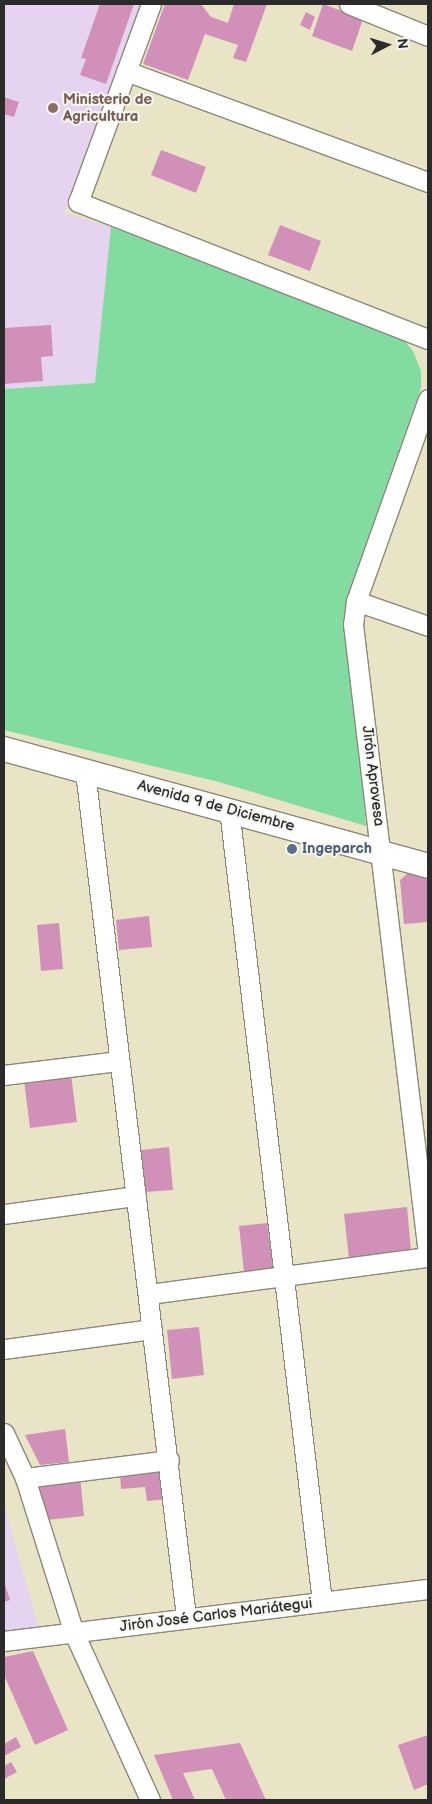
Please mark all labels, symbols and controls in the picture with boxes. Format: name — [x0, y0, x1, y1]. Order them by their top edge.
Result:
north arrow — [362, 20, 412, 70]
text: N — [394, 38, 411, 50]
place label: Ministerio de Agricultura — [63, 90, 152, 125]
marker: Ministerio de Agricultura — [47, 102, 59, 114]
street label: Jirón Aprovesa — [358, 725, 388, 827]
street label: Avenida 9 de Diciembre — [135, 776, 297, 836]
place label: Ingeparch — [302, 840, 372, 858]
marker: Ingeparch — [286, 843, 298, 855]
street label: Jirón José Carlos Mariátegui — [118, 1594, 314, 1636]

